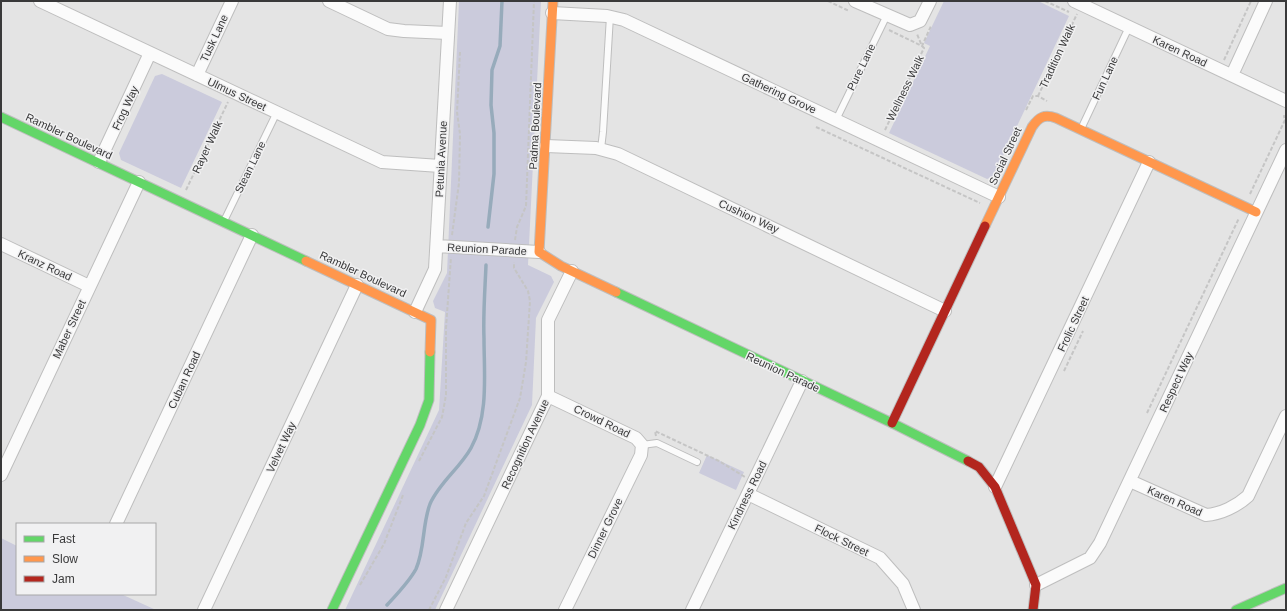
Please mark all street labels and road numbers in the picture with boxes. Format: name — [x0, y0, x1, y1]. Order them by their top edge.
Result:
street label: Tusk Lane — [198, 12, 230, 64]
street label: Tradition Walk — [1037, 22, 1077, 90]
street label: Karen Road — [1151, 33, 1209, 69]
street label: Pure Lane — [844, 42, 878, 92]
street label: Wellness Walk — [884, 53, 926, 123]
street label: Fun Lane — [1090, 54, 1120, 102]
street label: Gathering Grove — [740, 70, 818, 116]
street label: Ulmus Street — [206, 75, 268, 113]
street label: Padma Boulevard — [527, 82, 543, 170]
street label: Frog Way — [110, 84, 141, 132]
street label: Rambler Boulevard — [24, 111, 114, 161]
street label: Rayer Walk — [190, 118, 225, 175]
street label: Petunia Avenue — [433, 120, 449, 198]
street label: Social Street — [986, 125, 1024, 187]
street label: Stean Lane — [232, 139, 268, 195]
street label: Cushion Way — [717, 197, 781, 235]
street label: Reunion Parade — [447, 241, 527, 257]
street label: Kranz Road — [16, 247, 74, 283]
street label: Rambler Boulevard — [318, 249, 408, 299]
street label: Frolic Street — [1055, 295, 1091, 353]
street label: Maber Street — [50, 298, 88, 360]
street label: Cuban Road — [166, 349, 202, 411]
street label: Reunion Parade — [744, 350, 822, 394]
street label: Respect Way — [1157, 350, 1195, 414]
street label: Recognition Avenue — [499, 397, 551, 491]
street label: Crowd Road — [572, 402, 632, 440]
street label: Velvet Way — [264, 419, 298, 474]
street label: Kindness Road — [725, 459, 769, 531]
street label: Karen Road — [1146, 484, 1204, 518]
street label: Dinner Grove — [585, 496, 625, 560]
street label: Flock Street — [813, 522, 871, 558]

